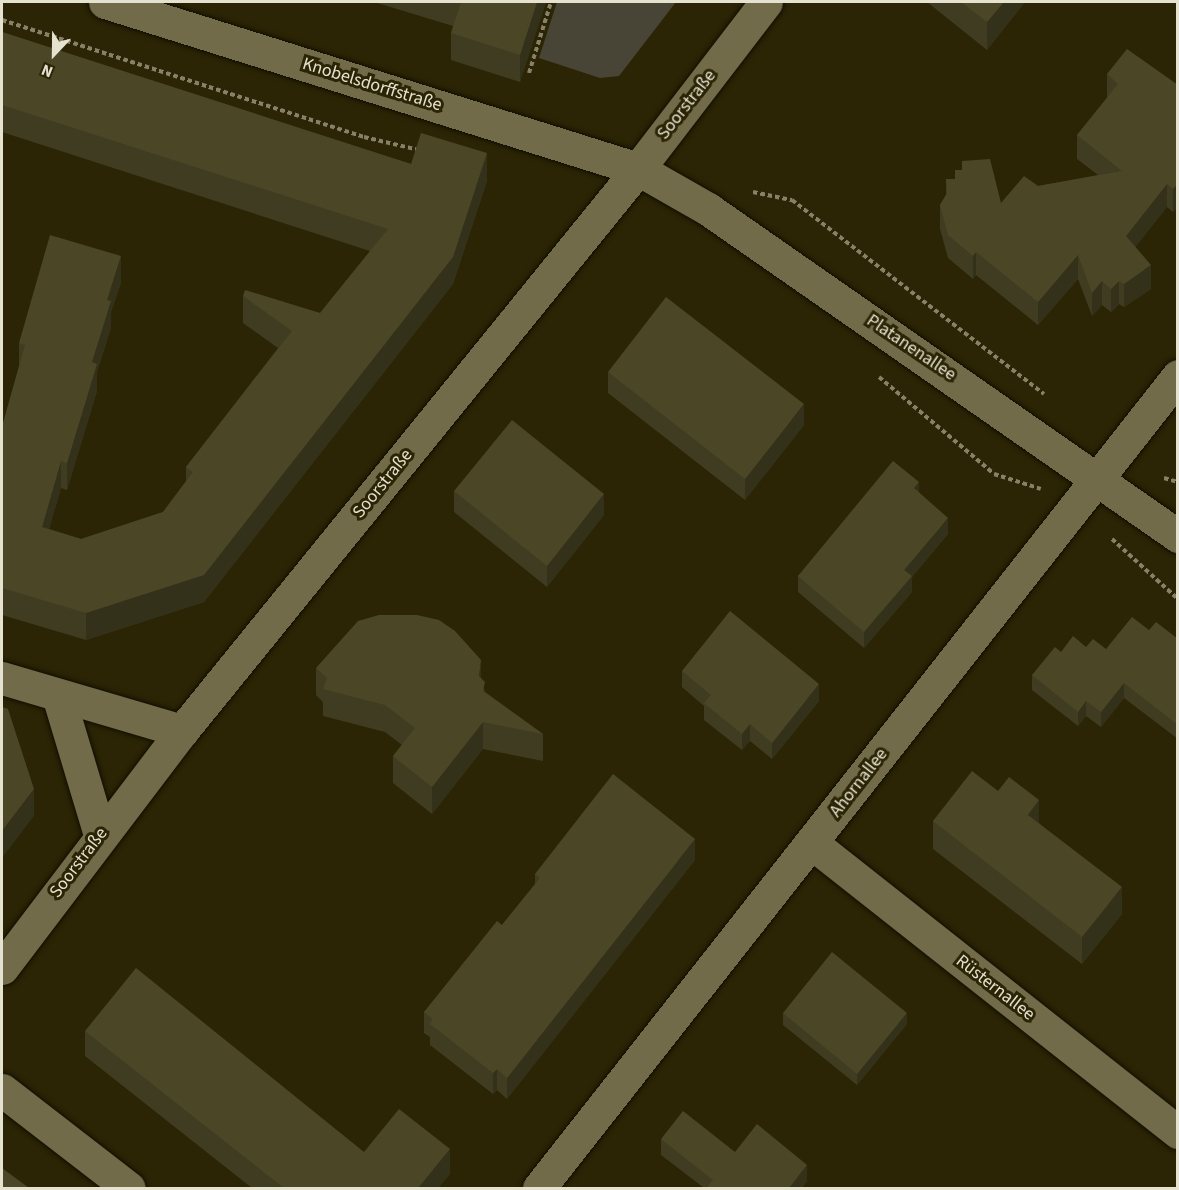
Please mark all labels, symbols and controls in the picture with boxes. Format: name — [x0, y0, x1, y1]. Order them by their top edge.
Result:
north arrow — [24, 24, 84, 84]
street label: Knobelsdorffstraße — [300, 54, 444, 116]
text: N — [38, 59, 56, 83]
street label: Soorstraße — [653, 66, 721, 144]
street label: Platanenallee — [862, 310, 960, 386]
street label: Soorstraße — [349, 445, 417, 523]
street label: Ahornallee — [825, 744, 893, 822]
street label: Soorstraße — [45, 823, 113, 903]
street label: Rüsternallee — [951, 950, 1039, 1026]

